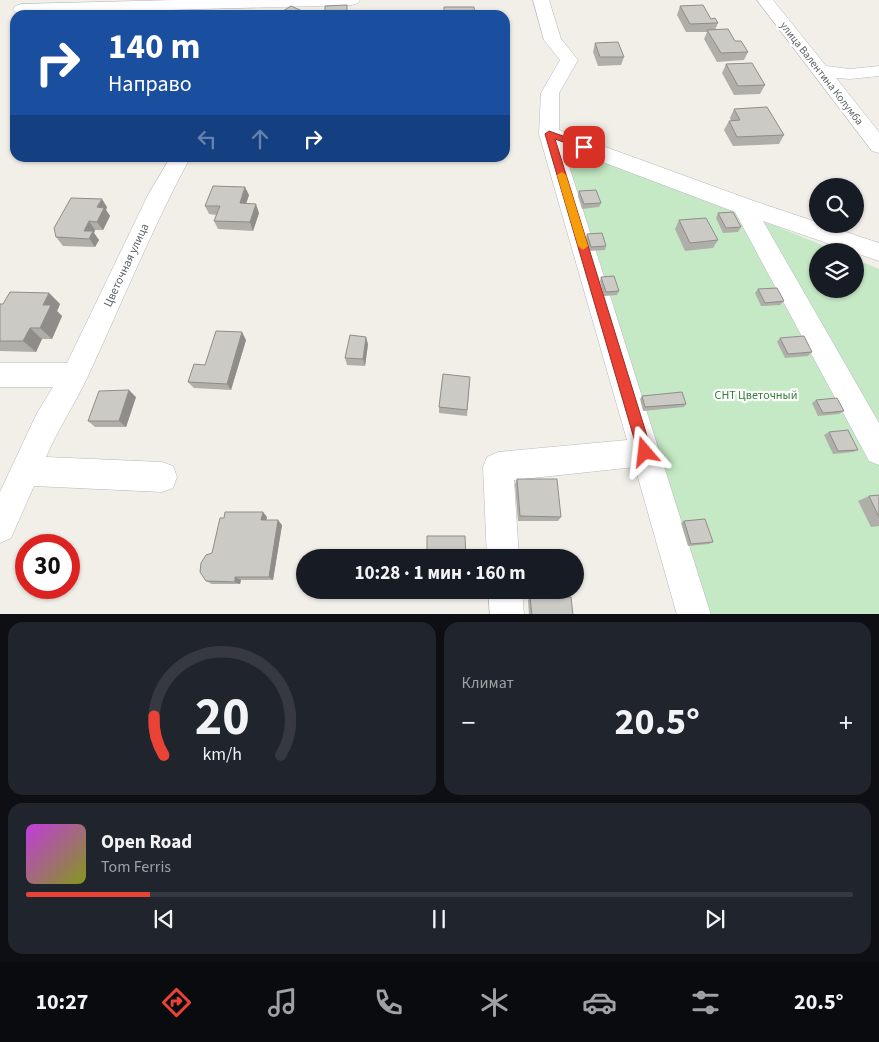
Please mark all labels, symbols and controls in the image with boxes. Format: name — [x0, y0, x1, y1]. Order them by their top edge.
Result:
street label: улица Валентина Колумба — [776, 19, 867, 128]
text: 140 m — [108, 22, 200, 72]
icon: right — [25, 30, 90, 95]
text: Направо — [108, 68, 192, 100]
icon: left — [193, 125, 221, 153]
icon: ahead — [246, 125, 274, 153]
icon: right — [299, 125, 327, 153]
pin — [563, 126, 605, 168]
icon: arrive — [570, 133, 598, 161]
map controls — [809, 178, 864, 298]
button: search — [809, 178, 864, 233]
street label: Цветочная улица — [100, 221, 153, 310]
button: layers — [809, 243, 864, 298]
park label: СНТ Цветочный — [715, 387, 797, 404]
position arrow — [618, 425, 670, 477]
speed limit sign: 30 — [15, 534, 80, 599]
text: 10:28 · 1 мин · 160 m — [354, 560, 526, 587]
text: Климат — [462, 672, 514, 694]
text: 20 — [194, 681, 249, 755]
text: 20.5° — [615, 695, 700, 749]
text: − — [462, 703, 475, 743]
text: + — [839, 703, 853, 743]
text: km/h — [202, 742, 242, 767]
text: Open Road — [101, 829, 192, 856]
text: Tom Ferris — [101, 856, 171, 878]
icon: previous — [150, 905, 178, 933]
icon: pause — [425, 905, 453, 933]
icon: next — [701, 905, 729, 933]
icon: directions — [159, 985, 194, 1020]
icon: music — [265, 985, 300, 1020]
icon: phone — [371, 985, 406, 1020]
icon: climate — [477, 985, 512, 1020]
icon: car — [582, 985, 617, 1020]
icon: filters — [688, 985, 723, 1020]
text: 10:27 — [35, 986, 88, 1018]
text: 20.5° — [794, 986, 844, 1018]

